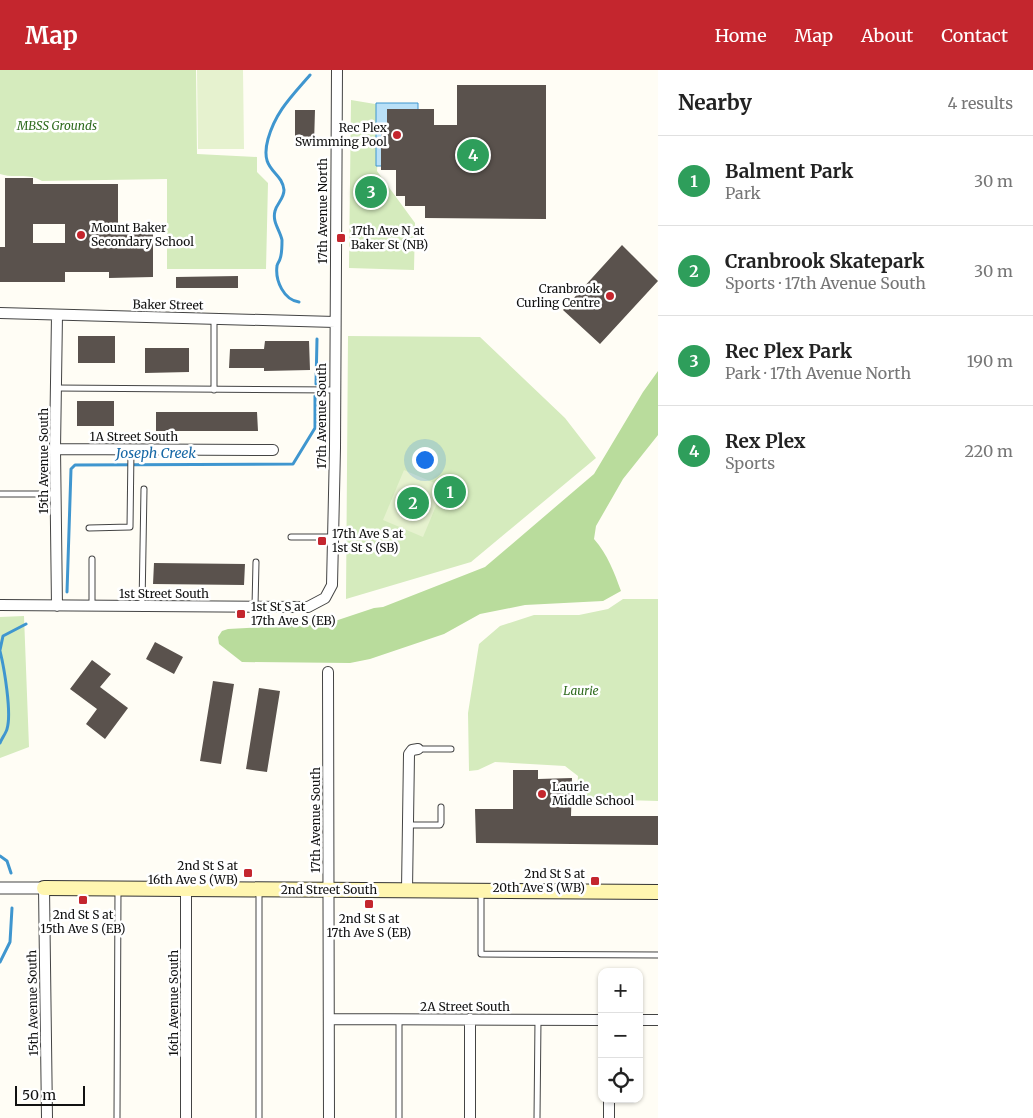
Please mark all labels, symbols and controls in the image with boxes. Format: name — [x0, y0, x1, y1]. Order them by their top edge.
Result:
text: Map — [25, 20, 78, 51]
text: Home — [715, 24, 767, 47]
text: Map — [795, 24, 833, 47]
text: About — [861, 24, 913, 47]
text: Contact — [941, 24, 1008, 47]
text: Nearby — [678, 89, 752, 116]
text: 4 results — [947, 93, 1013, 113]
park label: MBSS Grounds — [16, 118, 97, 133]
place label: Rec Plex Swimming Pool — [295, 120, 388, 149]
marker: Rec Plex Swimming Pool — [391, 129, 403, 141]
pin: 4 — [457, 136, 489, 174]
street label: 17th Avenue North — [315, 158, 330, 264]
text: Balment Park — [725, 159, 853, 183]
text: 1 — [690, 171, 698, 191]
text: 30 m — [974, 171, 1013, 191]
pin: 3 — [355, 173, 387, 211]
text: Park — [725, 183, 761, 203]
place label: Mount Baker Secondary School — [91, 220, 194, 249]
place label: 17th Ave N at Baker St (NB) — [351, 223, 428, 252]
marker: Mount Baker Secondary School — [75, 229, 87, 241]
marker: 17th Ave N at Baker St (NB) — [335, 232, 347, 244]
text: Cranbrook Skatepark — [725, 249, 924, 273]
text: 2 — [689, 261, 699, 281]
text: 30 m — [974, 261, 1013, 281]
text: Sports · 17th Avenue South — [725, 273, 926, 293]
place label: Cranbrook Curling Centre — [516, 281, 600, 310]
marker: Cranbrook Curling Centre — [604, 290, 616, 302]
street label: Baker Street — [132, 296, 204, 313]
text: Rec Plex Park — [725, 339, 852, 363]
text: 3 — [689, 351, 699, 371]
text: 190 m — [967, 351, 1013, 371]
street label: 17th Avenue South — [314, 363, 329, 469]
text: Park · 17th Avenue North — [725, 363, 911, 383]
street label: 15th Avenue South — [36, 408, 51, 514]
street label: 1A Street South — [90, 429, 178, 444]
text: Rex Plex — [725, 429, 806, 453]
text: 4 — [689, 441, 699, 461]
text: 220 m — [965, 441, 1013, 461]
water label: Joseph Creek — [114, 444, 196, 462]
your location — [412, 447, 438, 473]
text: Sports — [725, 453, 775, 473]
pin: 1 — [434, 473, 466, 511]
pin: 2 — [397, 484, 429, 522]
place label: 17th Ave S at 1st St S (SB) — [332, 526, 404, 555]
marker: 17th Ave S at 1st St S (SB) — [316, 535, 328, 547]
street label: 1st Street South — [119, 586, 209, 601]
place label: 1st St S at 17th Ave S (EB) — [251, 599, 336, 628]
marker: 1st St S at 17th Ave S (EB) — [235, 608, 247, 620]
park label: Laurie — [563, 683, 599, 698]
street label: 17th Avenue South — [308, 767, 323, 873]
place label: Laurie Middle School — [552, 779, 634, 808]
marker: Laurie Middle School — [536, 788, 548, 800]
place label: 2nd St S at 16th Ave S (WB) — [148, 858, 238, 887]
place label: 2nd St S at 20th Ave S (WB) — [492, 866, 585, 895]
marker: 2nd St S at 16th Ave S (WB) — [242, 867, 254, 879]
marker: 2nd St S at 20th Ave S (WB) — [589, 875, 601, 887]
street label: 2nd Street South — [281, 882, 377, 897]
marker: 2nd St S at 15th Ave S (EB) — [77, 894, 89, 906]
marker: 2nd St S at 17th Ave S (EB) — [363, 898, 375, 910]
place label: 2nd St S at 15th Ave S (EB) — [41, 907, 125, 936]
place label: 2nd St S at 17th Ave S (EB) — [327, 911, 411, 940]
street label: 15th Avenue South — [24, 950, 41, 1056]
street label: 16th Avenue South — [166, 950, 181, 1056]
map controls — [598, 968, 643, 1103]
button: + — [598, 968, 643, 1013]
street label: 2A Street South — [420, 999, 510, 1014]
button: − — [598, 1013, 643, 1058]
button: locate — [598, 1058, 643, 1103]
scale bar — [15, 1083, 85, 1106]
text: 50 m — [22, 1086, 56, 1104]

